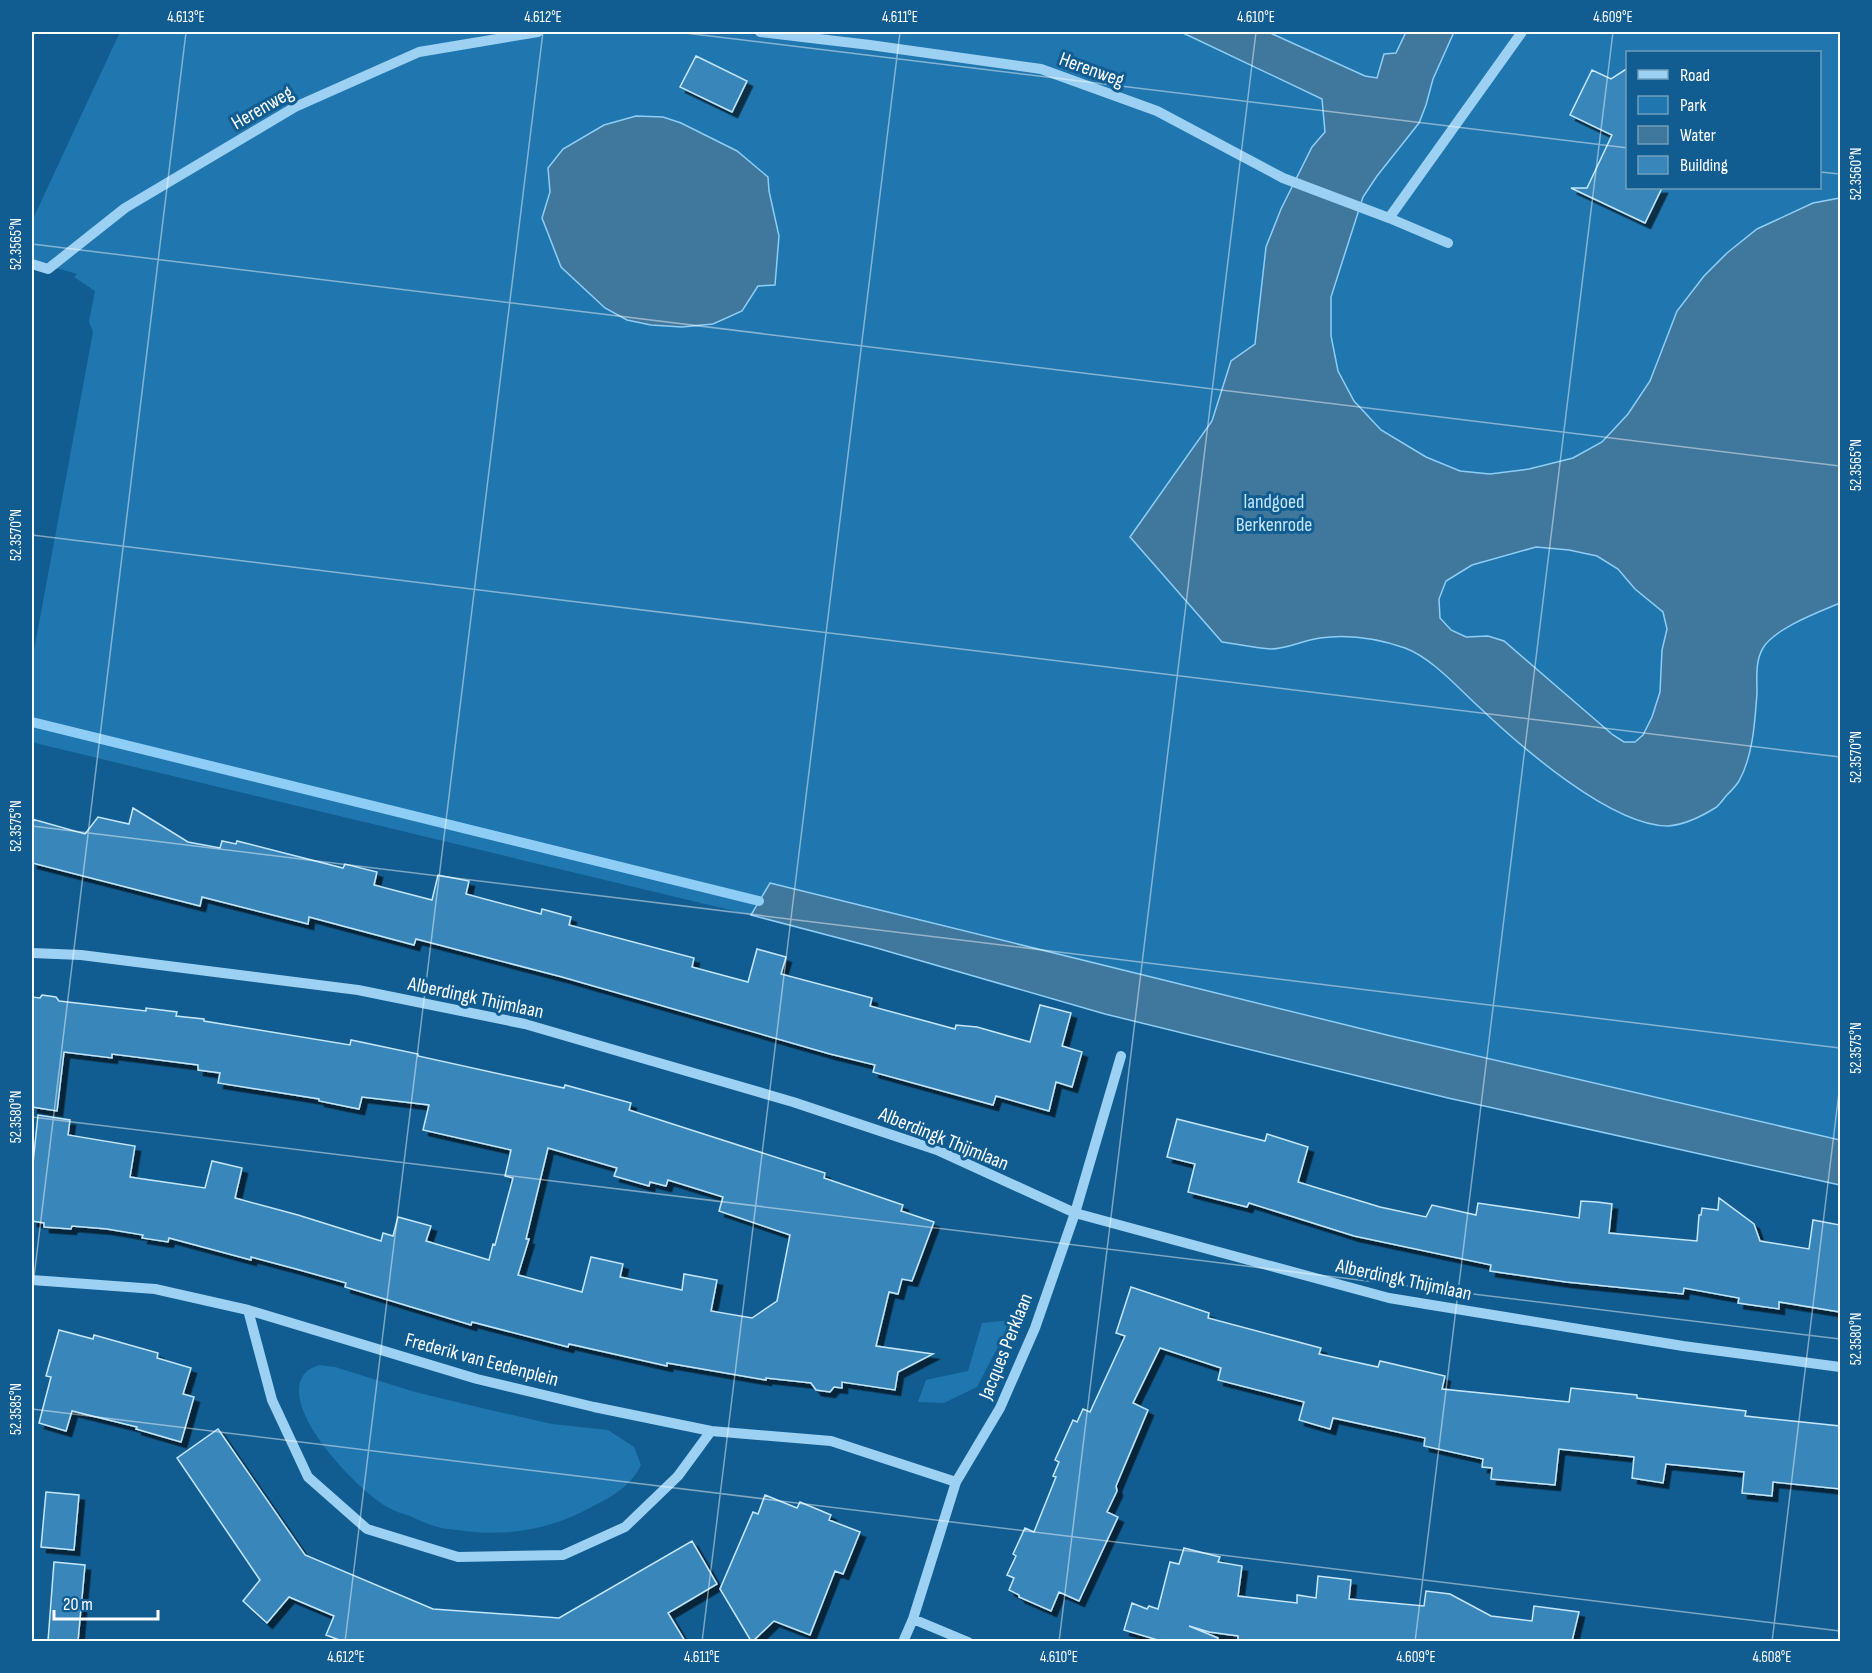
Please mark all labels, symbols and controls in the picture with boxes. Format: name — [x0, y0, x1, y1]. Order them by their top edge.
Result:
text: 4.613°E — [167, 8, 205, 27]
text: 4.612°E — [524, 8, 562, 27]
text: 4.611°E — [882, 8, 918, 27]
text: 4.610°E — [1237, 8, 1275, 27]
text: 4.609°E — [1593, 8, 1633, 27]
street label: Herenweg — [1056, 47, 1127, 93]
legend — [1626, 51, 1821, 189]
text: Road — [1680, 65, 1710, 86]
street label: Herenweg — [227, 81, 298, 135]
text: Park — [1680, 95, 1706, 116]
text: Water — [1680, 125, 1716, 146]
text: 52.3560°N — [1847, 148, 1866, 200]
text: Building — [1680, 155, 1728, 176]
text: 52.3565°N — [7, 218, 26, 270]
text: 52.3565°N — [1847, 439, 1866, 491]
park label: landgoed Berkenrode — [1236, 490, 1312, 537]
text: 52.3570°N — [7, 509, 26, 561]
text: 52.3570°N — [1847, 731, 1866, 783]
text: 52.3575°N — [7, 800, 26, 852]
street label: Alberdingk Thijmlaan — [405, 972, 546, 1024]
text: 52.3575°N — [1847, 1022, 1866, 1074]
text: 52.3580°N — [7, 1091, 26, 1143]
street label: Alberdingk Thijmlaan — [874, 1102, 1012, 1176]
street label: Alberdingk Thijmlaan — [1333, 1254, 1474, 1306]
street label: Jacques Perklaan — [973, 1290, 1038, 1404]
text: 52.3580°N — [1847, 1313, 1866, 1365]
street label: Frederik van Eedenplein — [402, 1328, 561, 1392]
text: 52.3585°N — [7, 1383, 26, 1435]
scale bar — [54, 1583, 158, 1621]
text: 20 m — [63, 1594, 93, 1615]
text: 4.612°E — [327, 1648, 365, 1667]
text: 4.611°E — [684, 1648, 720, 1667]
text: 4.610°E — [1040, 1648, 1078, 1667]
text: 4.609°E — [1396, 1648, 1436, 1667]
text: 4.608°E — [1752, 1648, 1792, 1667]

